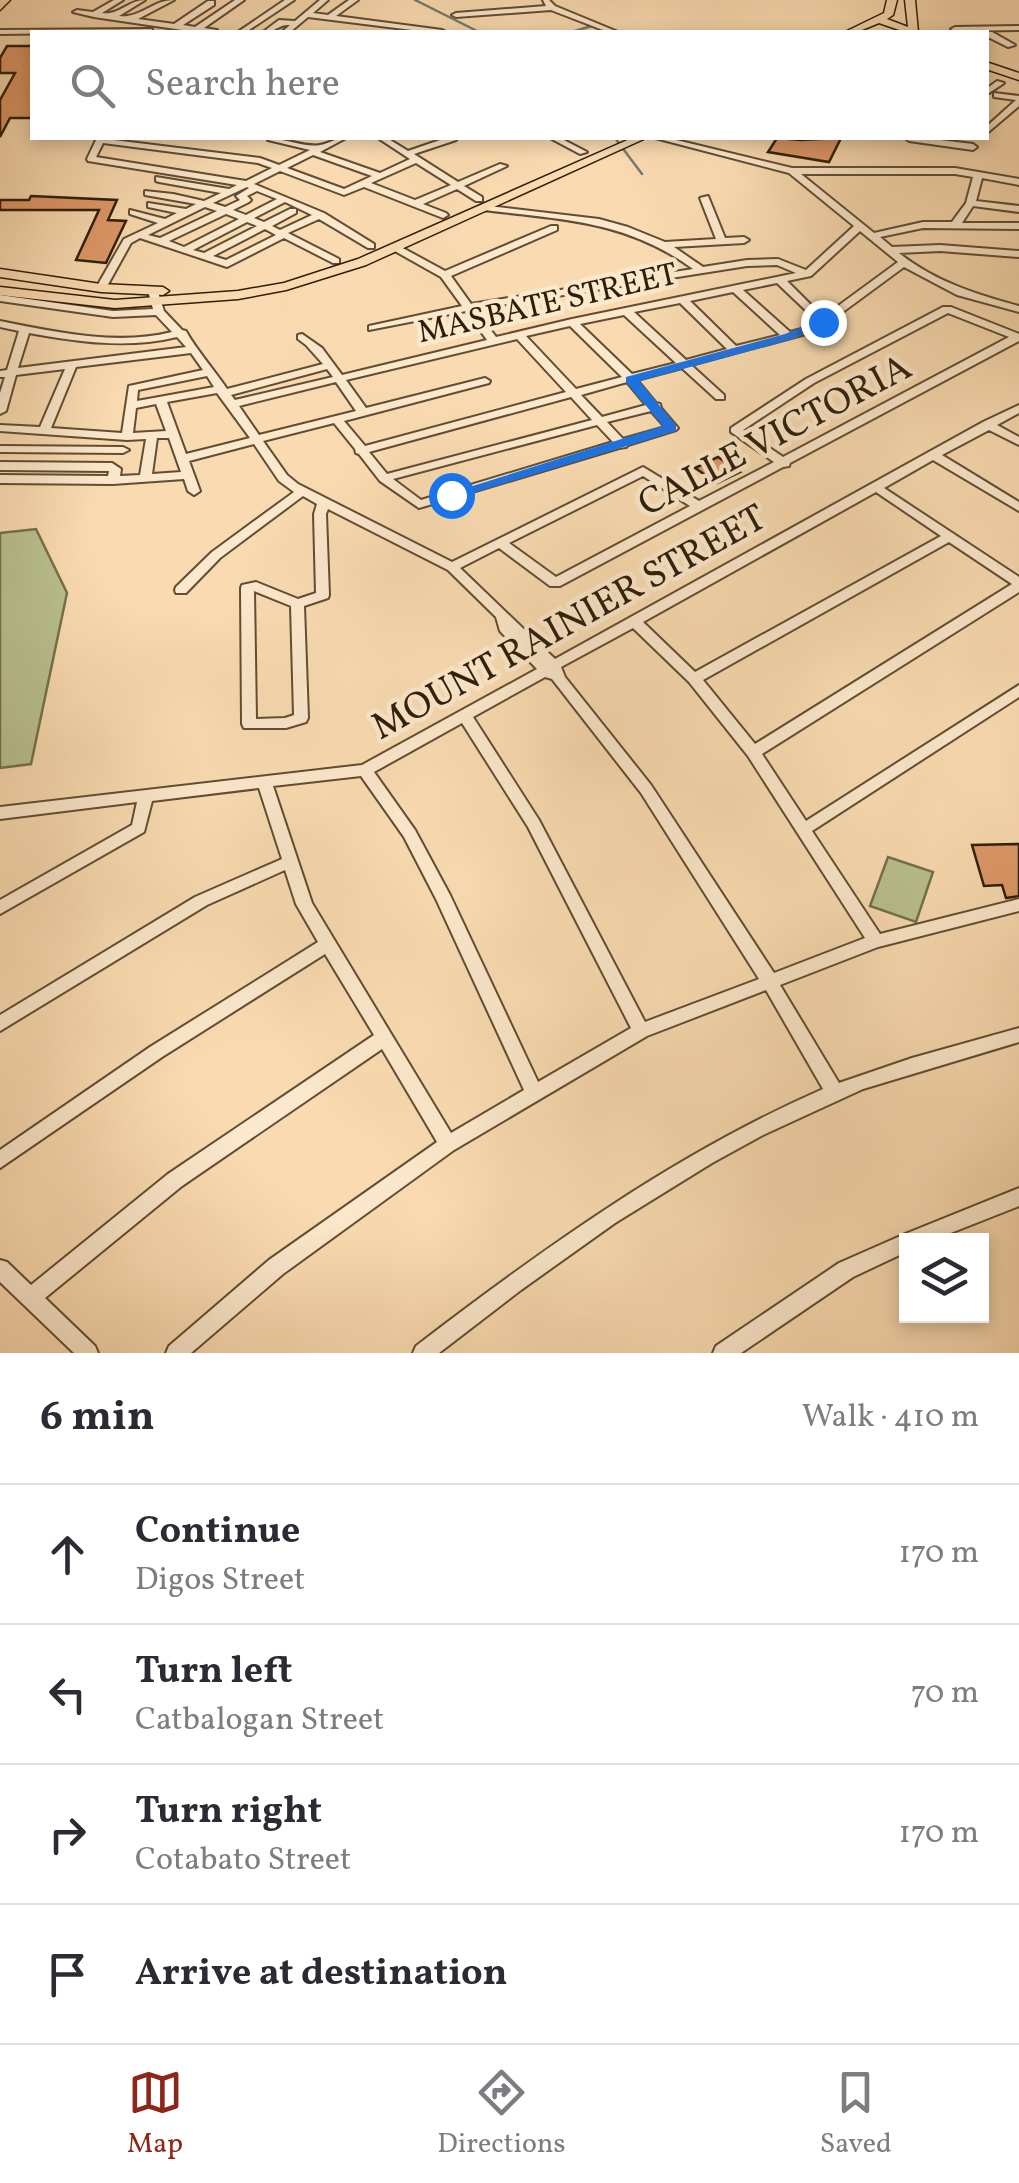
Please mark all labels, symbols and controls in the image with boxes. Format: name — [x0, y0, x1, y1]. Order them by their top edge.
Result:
search box — [30, 30, 989, 140]
icon: search — [65, 58, 120, 113]
text: Search here — [145, 59, 340, 112]
street label: MASBATE STREET — [413, 254, 682, 356]
route end — [801, 300, 847, 346]
street label: CALLE VICTORIA — [629, 343, 922, 532]
route start — [429, 473, 475, 519]
street label: MOUNT RAINIER STREET — [363, 493, 777, 755]
map controls — [899, 1233, 989, 1323]
button: layers — [899, 1233, 989, 1323]
text: 6 min — [40, 1389, 155, 1448]
text: Walk · 410 m — [802, 1396, 979, 1440]
text: Continue — [135, 1506, 300, 1559]
icon: ahead — [40, 1527, 95, 1582]
text: 170 m — [898, 1532, 979, 1576]
text: Digos Street — [135, 1559, 305, 1603]
text: Turn left — [135, 1646, 292, 1699]
icon: left — [40, 1667, 95, 1722]
text: 70 m — [911, 1672, 979, 1716]
text: Catbalogan Street — [135, 1699, 384, 1743]
text: Turn right — [135, 1786, 322, 1839]
icon: right — [40, 1807, 95, 1862]
text: 170 m — [898, 1812, 979, 1856]
text: Cotabato Street — [135, 1839, 351, 1883]
icon: arrive — [40, 1947, 95, 2002]
text: Arrive at destination — [135, 1948, 508, 2001]
tab: Map — [127, 2065, 183, 2164]
tab: Directions — [437, 2065, 566, 2164]
tab: Saved — [820, 2065, 892, 2164]

